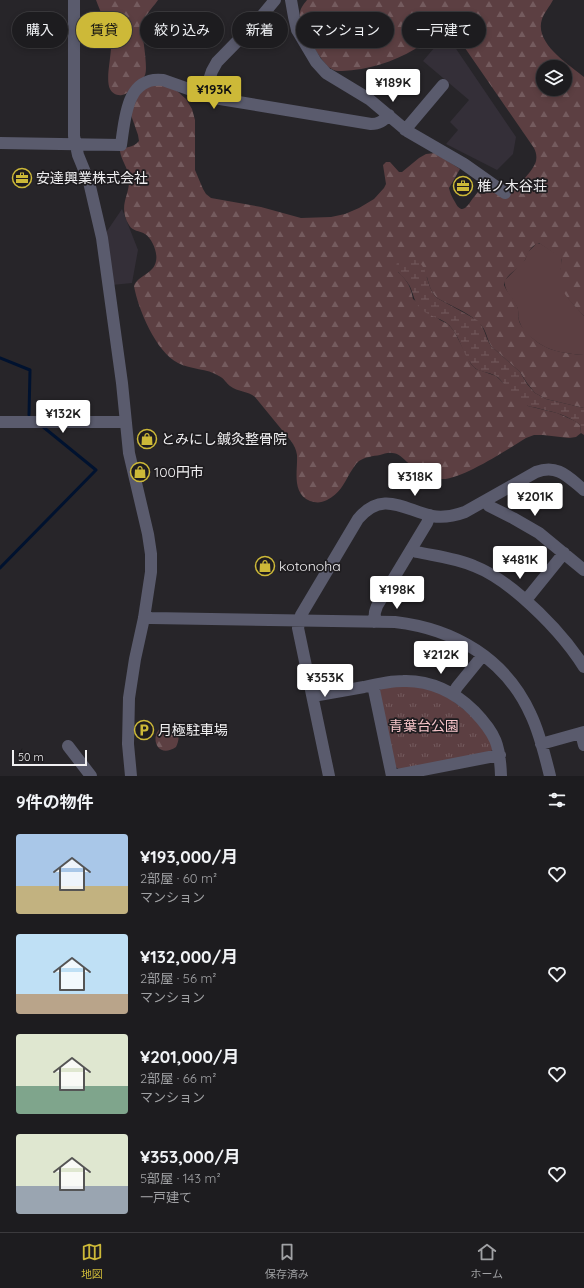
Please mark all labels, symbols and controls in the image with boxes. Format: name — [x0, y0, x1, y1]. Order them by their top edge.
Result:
chip: 購入 — [12, 12, 68, 48]
chip: 賃貸 — [76, 12, 132, 48]
chip: 絞り込み — [140, 12, 224, 48]
chip: 新着 — [232, 12, 288, 48]
chip: マンション — [296, 12, 394, 48]
chip: 一戸建て — [402, 12, 486, 48]
map controls — [536, 60, 572, 96]
button: layers — [536, 60, 572, 96]
pin: ¥189K — [365, 69, 421, 103]
text: ¥189K — [375, 74, 411, 90]
pin: ¥193K — [186, 76, 242, 110]
text: ¥193K — [196, 81, 232, 97]
office icon: 安達興業株式会社 — [11, 167, 33, 189]
place label: 安達興業株式会社 — [36, 169, 148, 187]
office icon: 椎ノ木谷荘 — [452, 175, 474, 197]
place label: 椎ノ木谷荘 — [477, 177, 547, 195]
pin: ¥132K — [35, 400, 91, 434]
text: ¥132K — [45, 405, 81, 421]
shop icon: とみにし鍼灸整骨院 — [136, 428, 158, 450]
place label: とみにし鍼灸整骨院 — [161, 430, 287, 448]
shop icon: 100円市 — [129, 461, 151, 483]
place label: 100円市 — [154, 463, 204, 481]
pin: ¥318K — [387, 463, 443, 497]
text: ¥318K — [397, 468, 433, 484]
pin: ¥201K — [507, 483, 563, 517]
text: ¥201K — [517, 488, 553, 504]
pin: ¥481K — [492, 546, 548, 580]
text: ¥481K — [502, 551, 538, 567]
shop icon: kotonoha — [254, 555, 276, 577]
place label: kotonoha — [279, 557, 341, 575]
pin: ¥198K — [369, 576, 425, 610]
text: ¥198K — [379, 581, 415, 597]
pin: ¥212K — [413, 641, 469, 675]
text: ¥212K — [423, 646, 459, 662]
pin: ¥353K — [297, 664, 353, 698]
text: ¥353K — [306, 669, 344, 685]
park label: 青葉台公園 — [389, 717, 459, 735]
parking icon: 月極駐車場 — [133, 719, 155, 741]
place label: 月極駐車場 — [158, 721, 228, 739]
scale bar — [12, 748, 87, 767]
text: 50 m — [18, 750, 44, 764]
icon: filters — [546, 789, 568, 811]
text: 9件の物件 — [16, 791, 94, 812]
text: ¥193,000/月 — [140, 846, 238, 867]
icon: home — [48, 850, 96, 898]
icon: heart — [546, 863, 568, 885]
text: 2部屋 · 60 m² — [140, 870, 217, 886]
text: マンション — [140, 889, 205, 905]
text: ¥132,000/月 — [140, 946, 238, 967]
icon: home — [48, 950, 96, 998]
icon: heart — [546, 963, 568, 985]
text: 2部屋 · 56 m² — [140, 970, 216, 986]
text: マンション — [140, 989, 205, 1005]
text: ¥201,000/月 — [140, 1046, 240, 1067]
icon: home — [48, 1050, 96, 1098]
icon: heart — [546, 1063, 568, 1085]
text: 2部屋 · 66 m² — [140, 1070, 216, 1086]
text: マンション — [140, 1089, 205, 1105]
text: ¥353,000/月 — [140, 1146, 241, 1167]
icon: home — [48, 1150, 96, 1198]
icon: heart — [546, 1163, 568, 1185]
text: 5部屋 · 143 m² — [140, 1170, 221, 1186]
text: 一戸建て — [140, 1189, 192, 1205]
tab: 地図 — [81, 1241, 103, 1281]
tab: 保存済み — [265, 1241, 309, 1281]
tab: ホーム — [470, 1241, 503, 1281]

